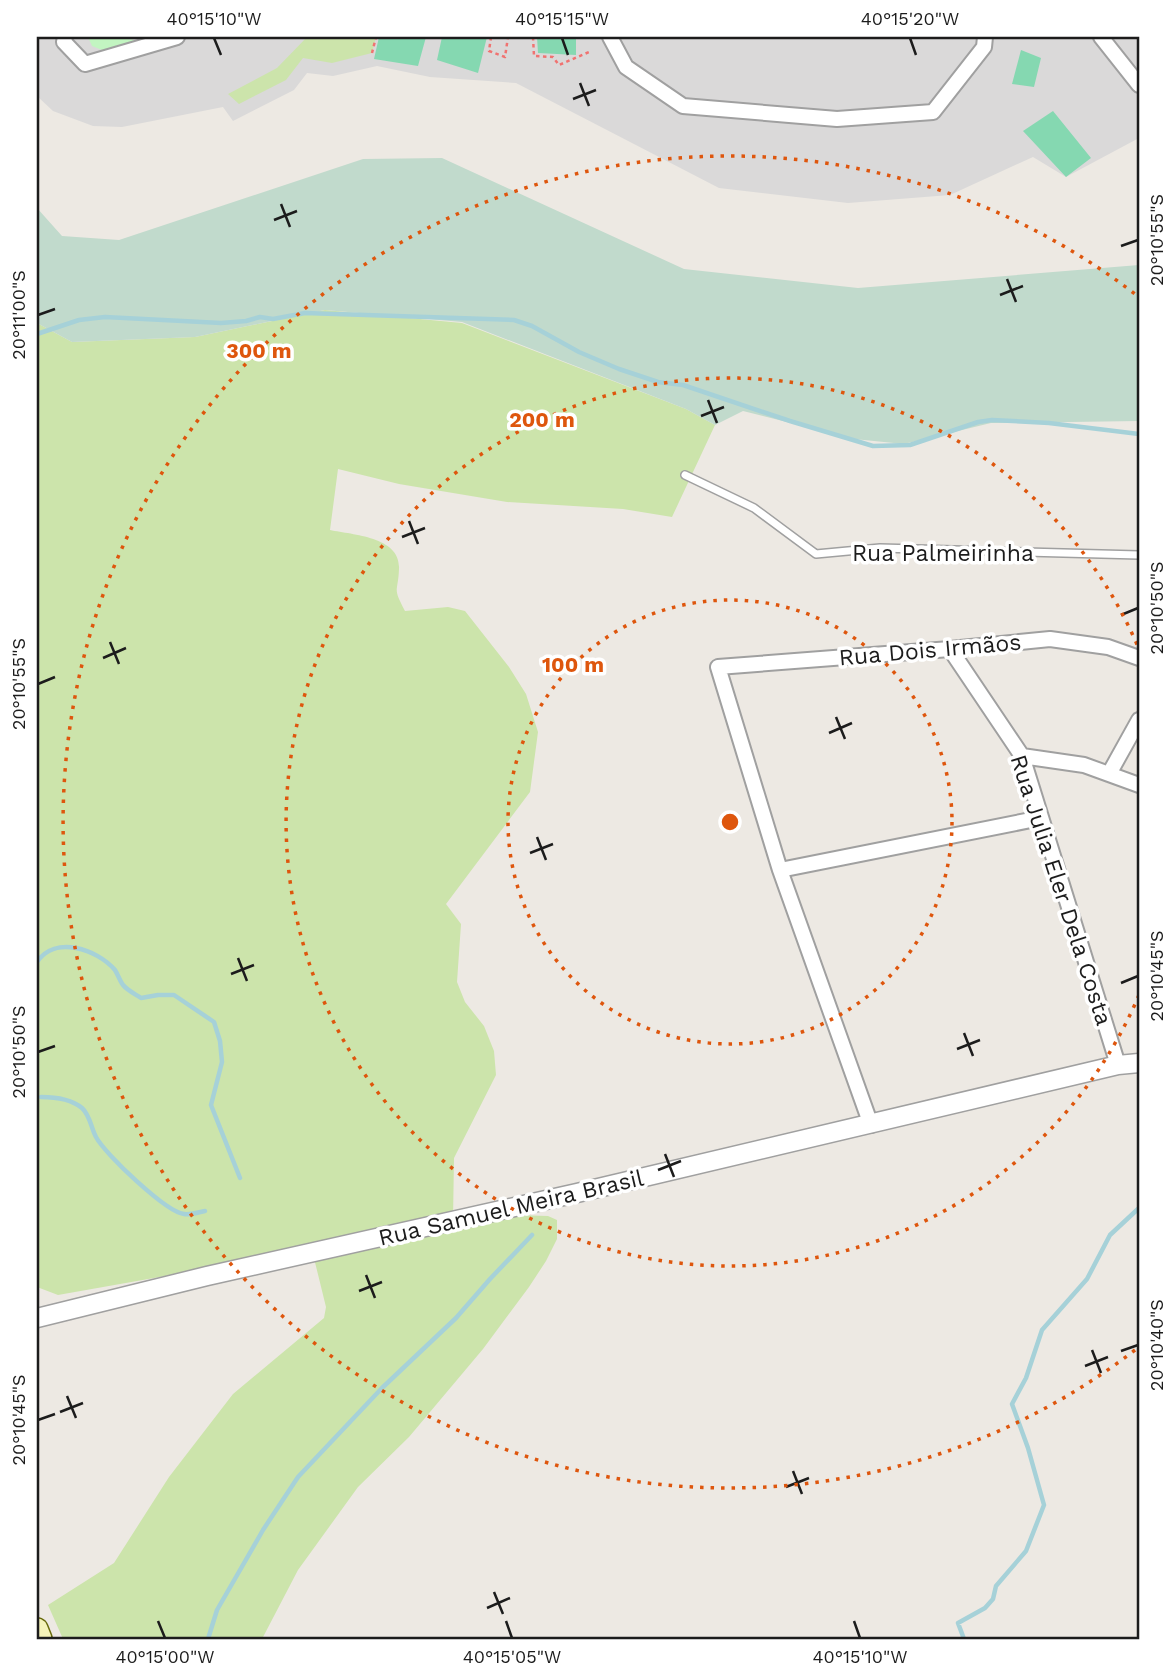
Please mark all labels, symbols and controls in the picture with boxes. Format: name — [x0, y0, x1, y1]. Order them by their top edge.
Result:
text: 40°15'10"W — [167, 8, 261, 29]
text: 40°15'15"W — [515, 8, 609, 29]
text: 40°15'20"W — [861, 8, 959, 29]
text: 20°10'55"S — [1146, 194, 1167, 286]
text: 20°11'00"S — [8, 270, 29, 360]
text: 300 m — [226, 338, 292, 363]
text: 200 m — [509, 407, 575, 432]
street label: Rua Palmeirinha — [852, 540, 1034, 567]
text: 20°10'50"S — [1146, 562, 1167, 654]
street label: Rua Dois Irmãos — [838, 629, 1022, 671]
text: 20°10'55"S — [8, 638, 29, 730]
text: 100 m — [542, 652, 604, 677]
street label: Rua Julia Eler Dela Costa — [1004, 751, 1118, 1029]
centre of rings — [718, 810, 742, 834]
text: 20°10'45"S — [1146, 930, 1167, 1022]
text: 20°10'50"S — [8, 1006, 29, 1098]
street label: Rua Samuel Meira Brasil — [376, 1164, 646, 1252]
text: 20°10'40"S — [1146, 1299, 1167, 1391]
text: 20°10'45"S — [8, 1374, 29, 1466]
text: 40°15'00"W — [115, 1646, 215, 1667]
text: 40°15'05"W — [463, 1646, 561, 1667]
text: 40°15'10"W — [813, 1646, 907, 1667]

